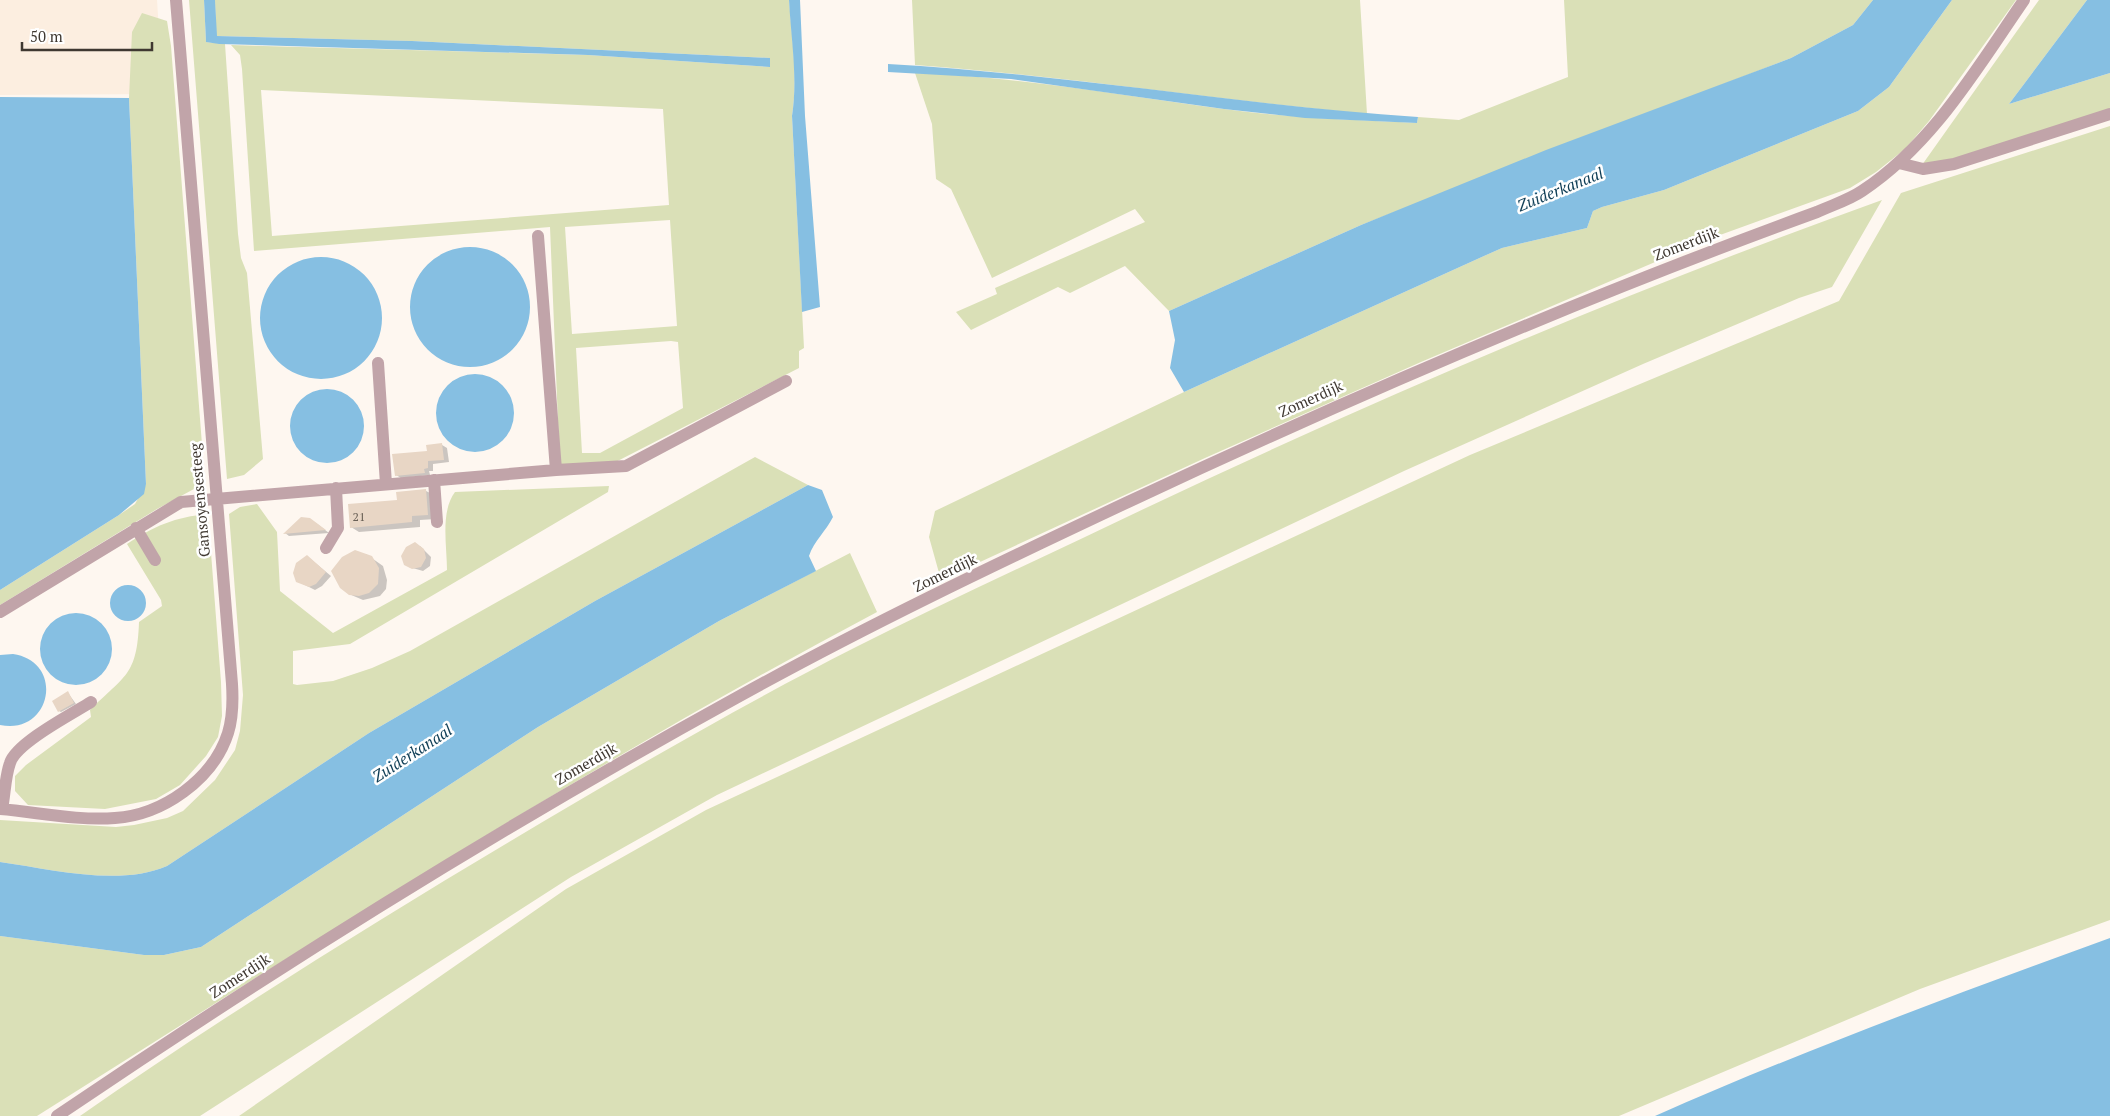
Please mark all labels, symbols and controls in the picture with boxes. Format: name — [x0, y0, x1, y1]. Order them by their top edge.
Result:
scale bar — [22, 20, 152, 52]
text: 50 m — [30, 26, 63, 46]
water label: Zuiderkanaal — [1514, 162, 1607, 216]
street label: Zomerdijk — [1650, 221, 1721, 265]
street label: Zomerdijk — [1275, 375, 1346, 421]
street label: Gansoyensesteeg — [184, 441, 214, 558]
house number: 21 — [353, 509, 365, 524]
street label: Zomerdijk — [910, 548, 980, 596]
water label: Zuiderkanaal — [368, 719, 457, 787]
street label: Zomerdijk — [551, 737, 620, 789]
street label: Zomerdijk — [205, 948, 274, 1002]

